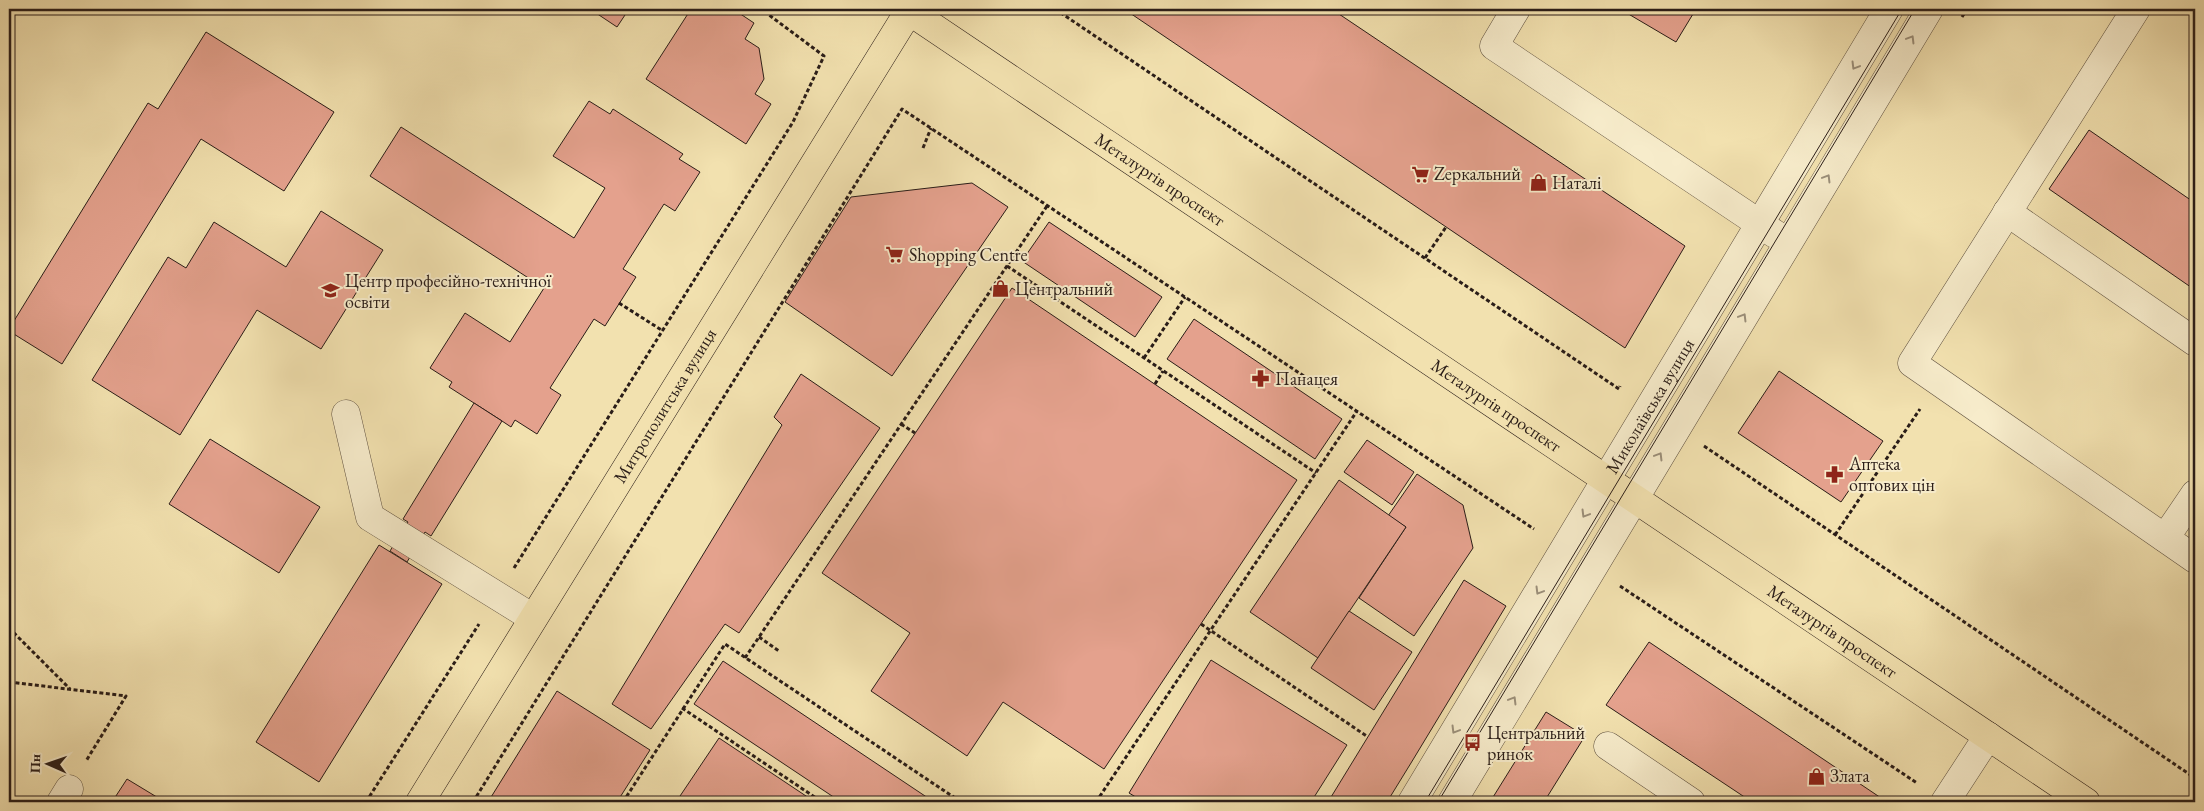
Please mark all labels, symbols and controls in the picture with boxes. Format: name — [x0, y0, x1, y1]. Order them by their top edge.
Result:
one-way arrow — [1904, 35, 1914, 44]
one-way arrow — [1851, 60, 1861, 69]
street label: Металургів проспект — [1091, 127, 1230, 232]
place label: Zеркальний — [1434, 162, 1521, 185]
supermarket icon: Zеркальний — [1410, 164, 1430, 184]
place label: Наталі — [1552, 171, 1602, 194]
shop icon: Наталі — [1528, 173, 1548, 193]
one-way arrow — [1820, 174, 1830, 183]
place label: Shopping Centre — [909, 243, 1028, 266]
supermarket icon: Shopping Centre — [885, 245, 905, 265]
place label: Центр професійно-технічної освіти — [345, 269, 552, 313]
place label: Центральний — [1015, 277, 1113, 300]
shop icon: Центральний — [991, 279, 1011, 299]
school or university icon: Центр професійно-технічної освіти — [321, 281, 341, 301]
one-way arrow — [1737, 314, 1747, 323]
street label: Митрополитська вулиця — [608, 324, 721, 487]
street label: Миколаївська вулиця — [1600, 334, 1699, 478]
street label: Металургів проспект — [1427, 353, 1566, 457]
place label: Панацея — [1275, 367, 1338, 390]
pharmacy icon: Панацея — [1251, 369, 1271, 389]
place label: Аптека оптових цін — [1848, 452, 1935, 496]
one-way arrow — [1653, 453, 1663, 462]
pharmacy icon: Аптека оптових цін — [1825, 464, 1845, 484]
one-way arrow — [1582, 508, 1591, 517]
street label: Металургів проспект — [1763, 579, 1903, 683]
one-way arrow — [1535, 585, 1545, 594]
one-way arrow — [1507, 697, 1517, 706]
place label: Центральний ринок — [1487, 721, 1585, 765]
one-way arrow — [1451, 724, 1461, 733]
bus stop icon: Центральний ринок — [1463, 733, 1483, 753]
north arrow — [22, 738, 72, 788]
text: Пн — [26, 754, 44, 773]
place label: Злата — [1830, 764, 1870, 787]
shop icon: Злата — [1806, 766, 1826, 786]

